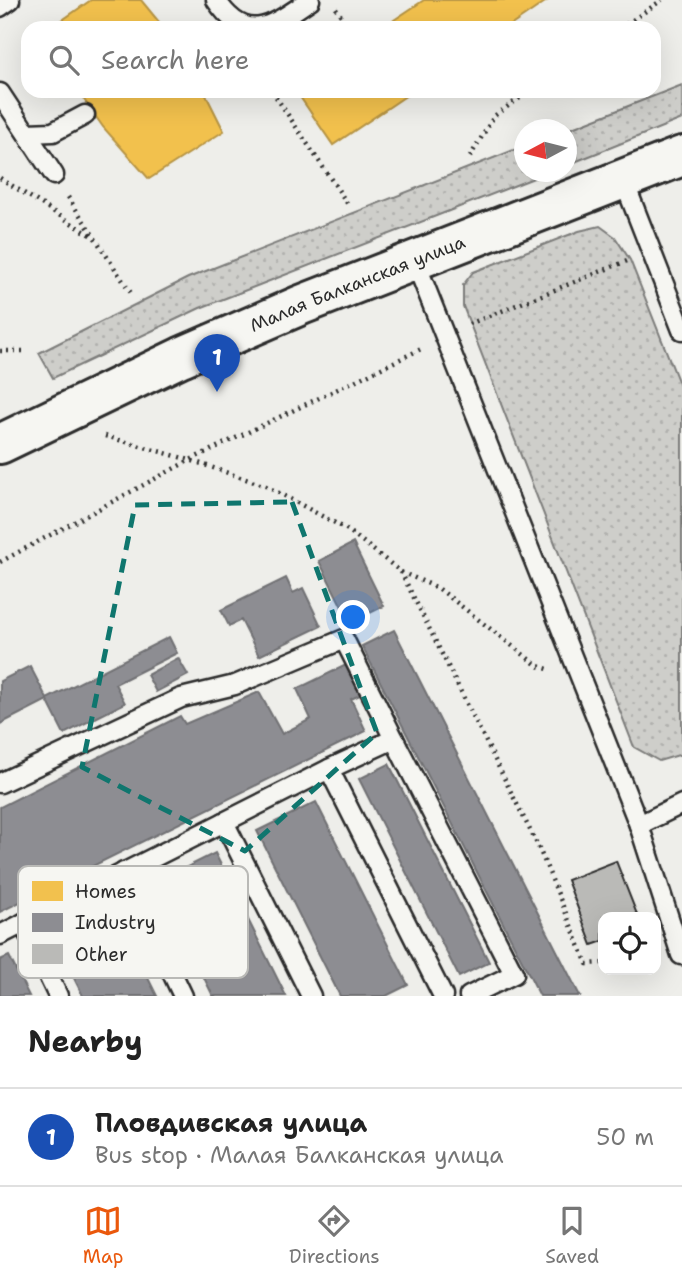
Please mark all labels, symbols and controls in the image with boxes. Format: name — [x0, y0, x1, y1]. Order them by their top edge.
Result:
search box — [21, 21, 661, 98]
icon: search — [45, 41, 83, 79]
text: Search here — [101, 42, 250, 77]
north arrow — [514, 119, 577, 182]
street label: Малая Балканская улица — [246, 230, 469, 338]
pin: 1 — [194, 334, 240, 392]
your location — [336, 600, 370, 634]
legend — [18, 866, 248, 978]
text: Homes — [75, 879, 136, 904]
text: Industry — [75, 910, 156, 935]
map controls — [598, 912, 661, 975]
button: locate — [598, 912, 661, 975]
text: Other — [75, 942, 128, 967]
text: Nearby — [28, 1021, 143, 1062]
text: Пловдивская улица — [95, 1105, 367, 1140]
text: 1 — [46, 1122, 56, 1152]
text: 50 m — [596, 1122, 654, 1152]
text: Bus stop · Малая Балканская улица — [95, 1140, 504, 1170]
tab: Map — [83, 1202, 123, 1269]
tab: Directions — [289, 1202, 380, 1269]
tab: Saved — [545, 1202, 599, 1269]

